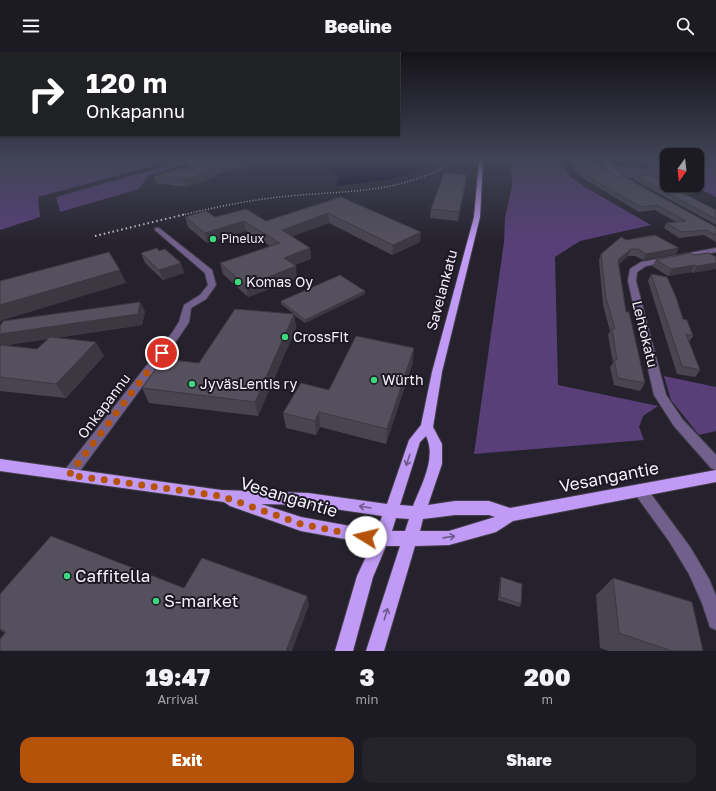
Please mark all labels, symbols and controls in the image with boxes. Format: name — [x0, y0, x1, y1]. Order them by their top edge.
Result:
icon: menu — [20, 15, 42, 37]
text: Beeline — [324, 15, 392, 37]
icon: search — [674, 15, 696, 37]
text: 120 m — [86, 66, 167, 99]
icon: right — [20, 68, 72, 120]
text: Onkapannu — [86, 100, 185, 122]
north arrow — [660, 148, 704, 192]
map controls — [660, 148, 704, 192]
place label: Pinelux — [221, 231, 265, 246]
marker: Pinelux — [208, 234, 218, 244]
street label: Savelankatu — [423, 248, 460, 332]
place label: Komas Oy — [246, 273, 313, 290]
marker: Komas Oy — [233, 277, 243, 287]
street label: Lehtokatu — [629, 299, 662, 369]
place label: CrossFit — [293, 328, 349, 345]
marker: CrossFit — [280, 332, 290, 342]
pin — [145, 336, 179, 370]
icon: arrive — [151, 342, 173, 364]
street label: Onkapannu — [74, 370, 134, 442]
place label: Würth — [382, 371, 424, 388]
place label: JyväsLentis ry — [200, 375, 298, 392]
marker: Würth — [369, 375, 379, 385]
marker: JyväsLentis ry — [187, 379, 197, 389]
one-way arrow — [404, 453, 412, 465]
street label: Vesangantie — [557, 457, 661, 496]
street label: Vesangantie — [238, 472, 341, 521]
one-way arrow — [359, 503, 372, 511]
position arrow — [345, 516, 387, 558]
one-way arrow — [442, 533, 455, 541]
place label: Caffitella — [75, 565, 150, 586]
marker: Caffitella — [62, 571, 72, 581]
place label: S-market — [164, 590, 239, 611]
marker: S-market — [151, 596, 161, 606]
one-way arrow — [383, 607, 390, 620]
text: 19:47 — [145, 662, 210, 691]
text: 3 — [359, 662, 375, 691]
text: 200 — [524, 662, 571, 691]
text: Arrival — [157, 691, 198, 707]
text: min — [356, 691, 378, 707]
text: m — [541, 691, 553, 707]
button: Exit — [20, 737, 354, 783]
button: Share — [362, 737, 696, 783]

